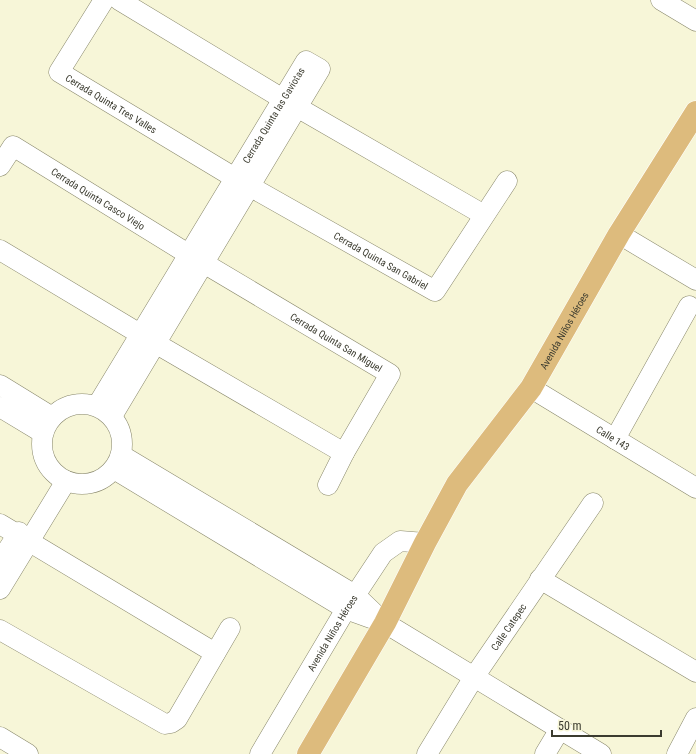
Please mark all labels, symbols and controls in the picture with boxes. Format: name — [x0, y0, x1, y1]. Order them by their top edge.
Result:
street label: Cerrada Quinta las Gaviotas — [240, 65, 307, 165]
street label: Cerrada Quinta Tres Valles — [64, 72, 159, 135]
street label: Cerrada Quinta Casco Viejo — [49, 166, 147, 232]
street label: Cerrada Quinta San Gabriel — [332, 230, 430, 291]
street label: Avenida Niños Héroes — [538, 290, 590, 371]
street label: Cerrada Quinta San Miguel — [288, 310, 384, 374]
street label: Calle 143 — [594, 424, 632, 452]
street label: Avenida Niños Héroes — [305, 592, 360, 673]
street label: Calle Catepec — [488, 601, 528, 652]
scale bar — [552, 712, 661, 738]
text: 50 m — [558, 719, 582, 733]

